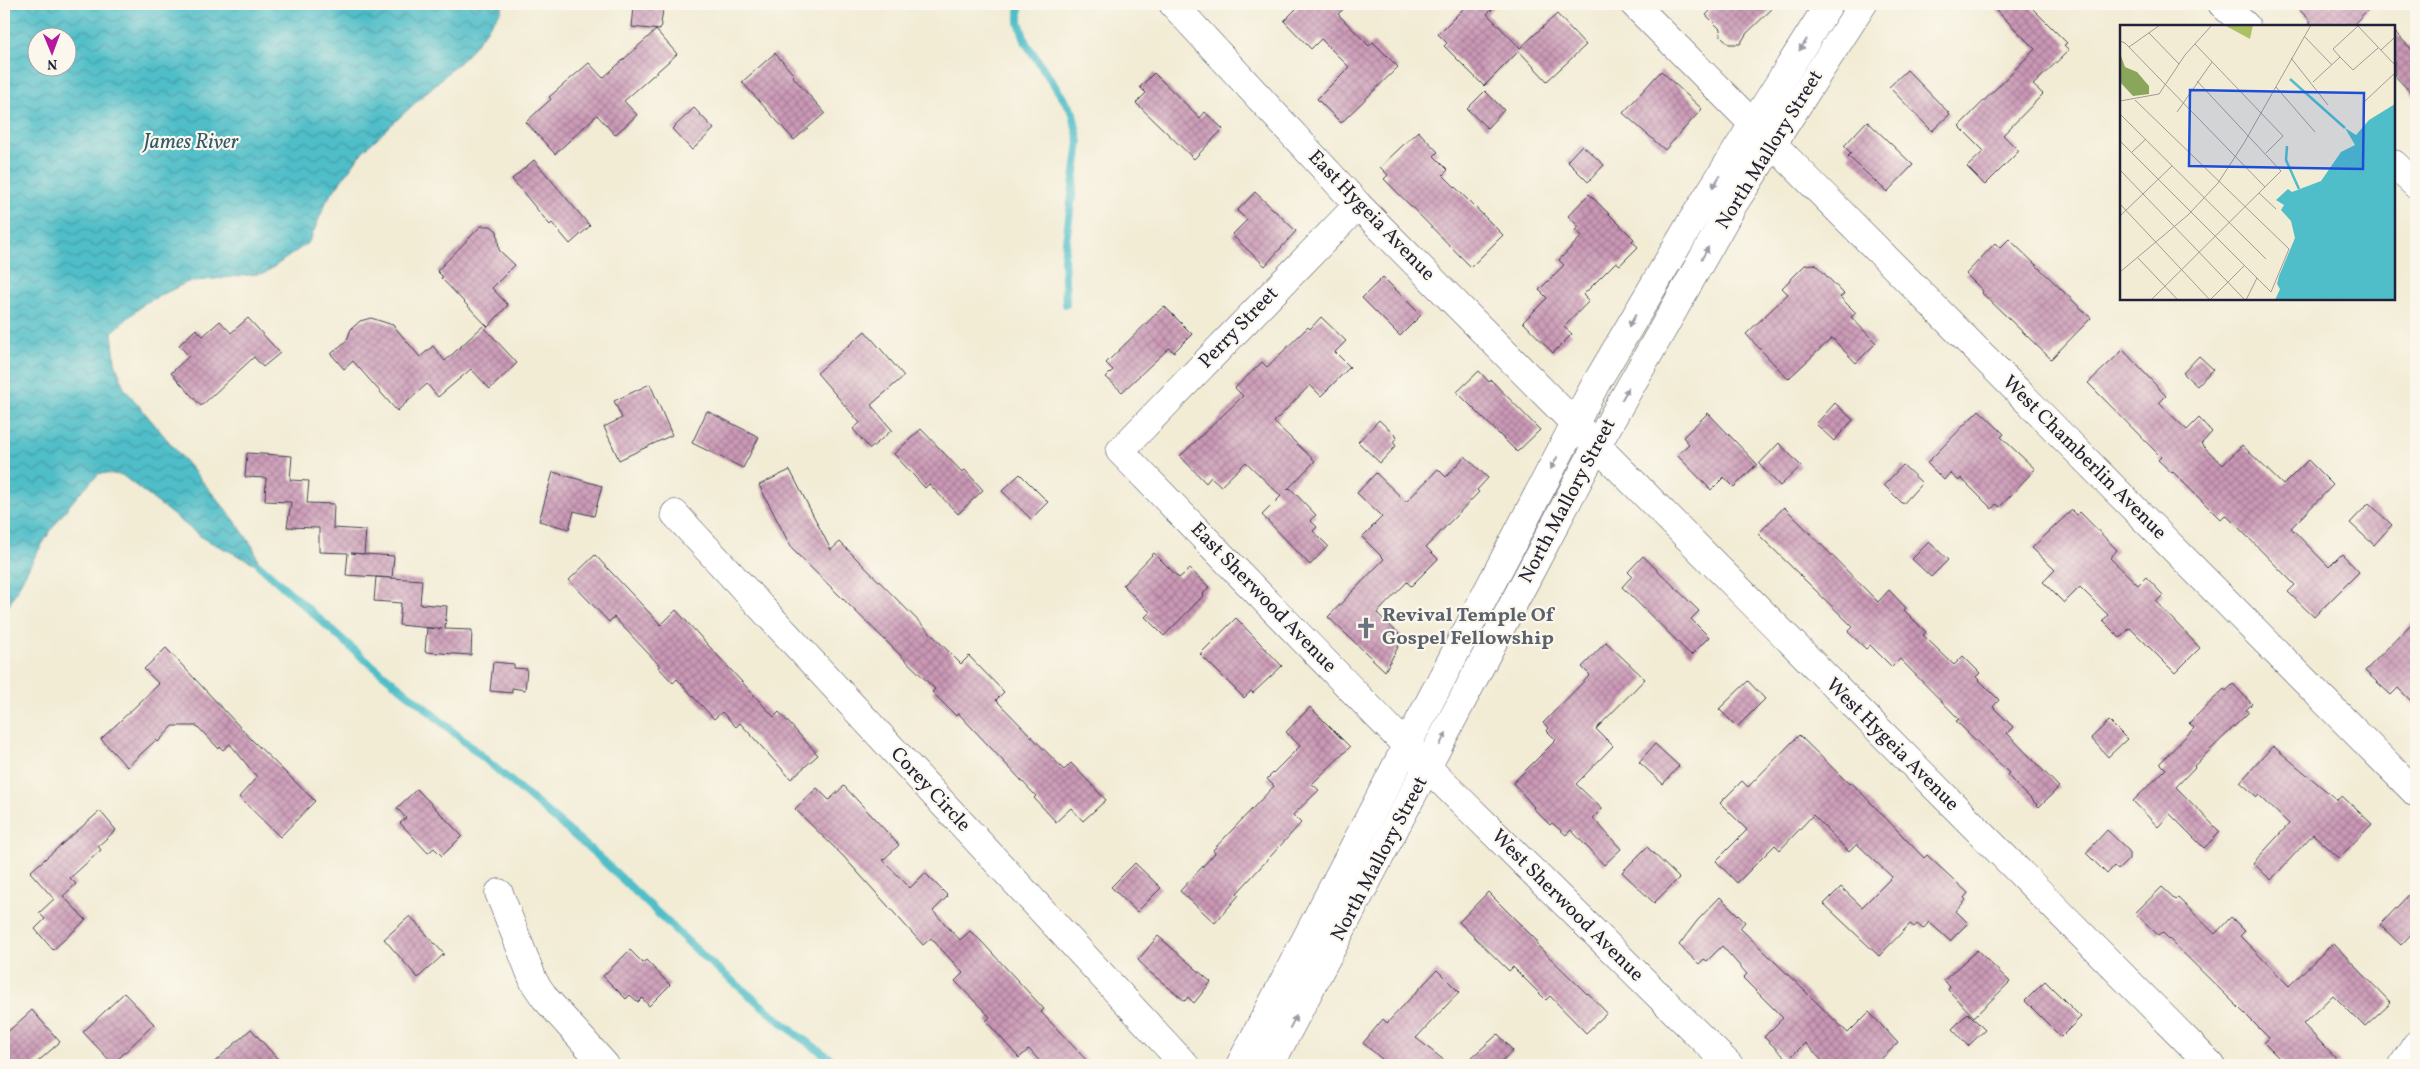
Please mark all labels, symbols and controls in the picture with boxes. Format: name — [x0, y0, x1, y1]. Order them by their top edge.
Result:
inset map — [2120, 25, 2395, 300]
north arrow — [28, 28, 78, 78]
one-way arrow — [1798, 38, 1808, 51]
text: N — [47, 54, 57, 73]
street label: North Mallory Street — [1710, 65, 1830, 235]
water label: James River — [141, 128, 239, 157]
street label: East Hygeia Avenue — [1301, 144, 1441, 288]
one-way arrow — [1712, 175, 1721, 189]
one-way arrow — [1701, 246, 1709, 260]
street label: Perry Street — [1193, 281, 1285, 375]
one-way arrow — [1628, 314, 1636, 328]
street label: West Chamberlin Avenue — [1995, 369, 2173, 547]
one-way arrow — [1621, 387, 1629, 402]
street label: North Mallory Street — [1513, 414, 1623, 588]
one-way arrow — [1550, 456, 1558, 471]
street label: East Sherwood Avenue — [1184, 516, 1342, 680]
place label: Revival Temple Of Gospel Fellowship — [1382, 602, 1556, 653]
church icon: Revival Temple Of Gospel Fellowship — [1353, 615, 1379, 641]
street label: West Hygeia Avenue — [1819, 672, 1965, 818]
one-way arrow — [1439, 732, 1447, 747]
street label: Corey Circle — [883, 741, 977, 839]
street label: North Mallory Street — [1325, 772, 1435, 946]
street label: West Sherwood Avenue — [1484, 823, 1650, 989]
one-way arrow — [1289, 1015, 1297, 1029]

